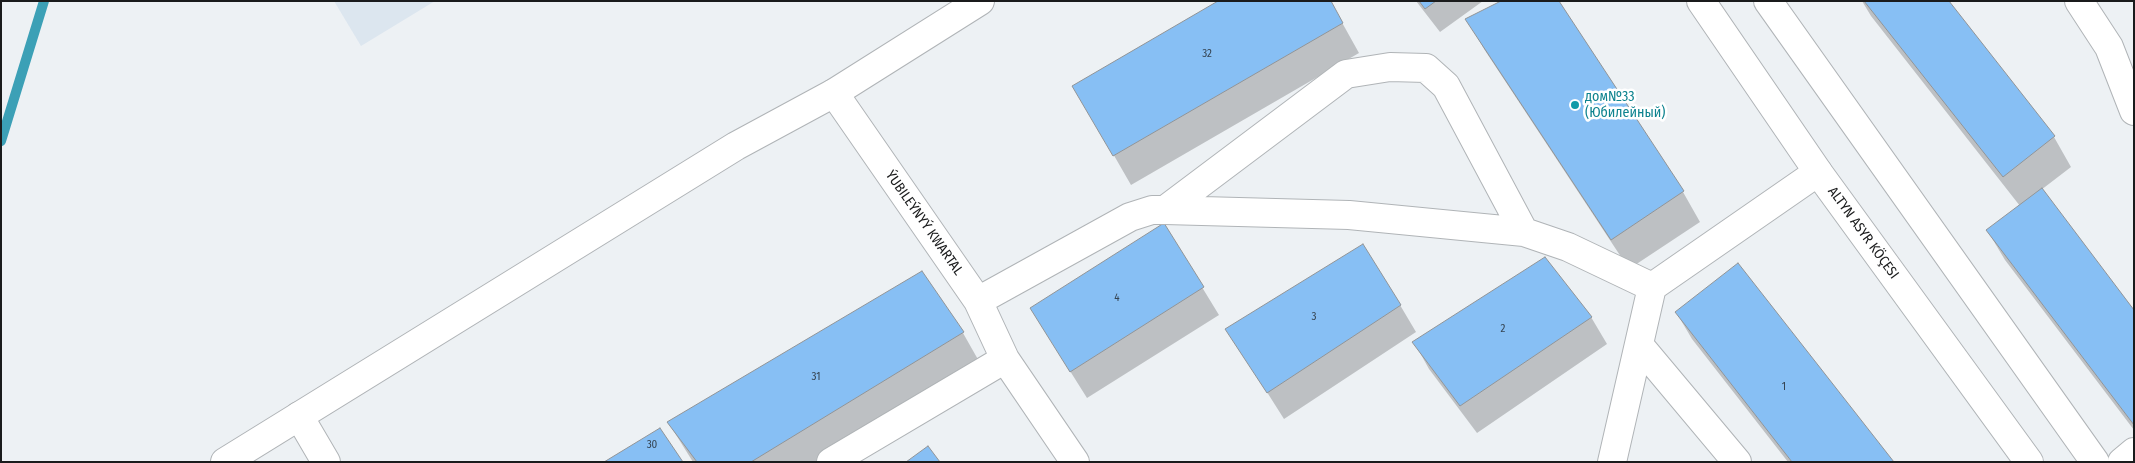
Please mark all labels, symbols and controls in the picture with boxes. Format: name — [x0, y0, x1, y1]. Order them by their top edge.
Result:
house number: 32 — [1202, 47, 1212, 61]
place label: дом№33 (Юбилейный) — [1585, 89, 1665, 121]
marker: дом№33 (Юбилейный) — [1569, 99, 1581, 111]
street label: ÝUBILEÝNYÝ KWARTAL — [882, 167, 966, 279]
street label: ALTYN ASYR KÖÇESI — [1824, 184, 1902, 282]
house number: 4 — [1114, 291, 1120, 305]
house number: 3 — [1312, 310, 1316, 324]
house number: 2 — [1501, 322, 1505, 336]
house number: 31 — [812, 370, 820, 384]
house number: 1 — [1782, 380, 1786, 394]
house number: 30 — [647, 438, 657, 452]

